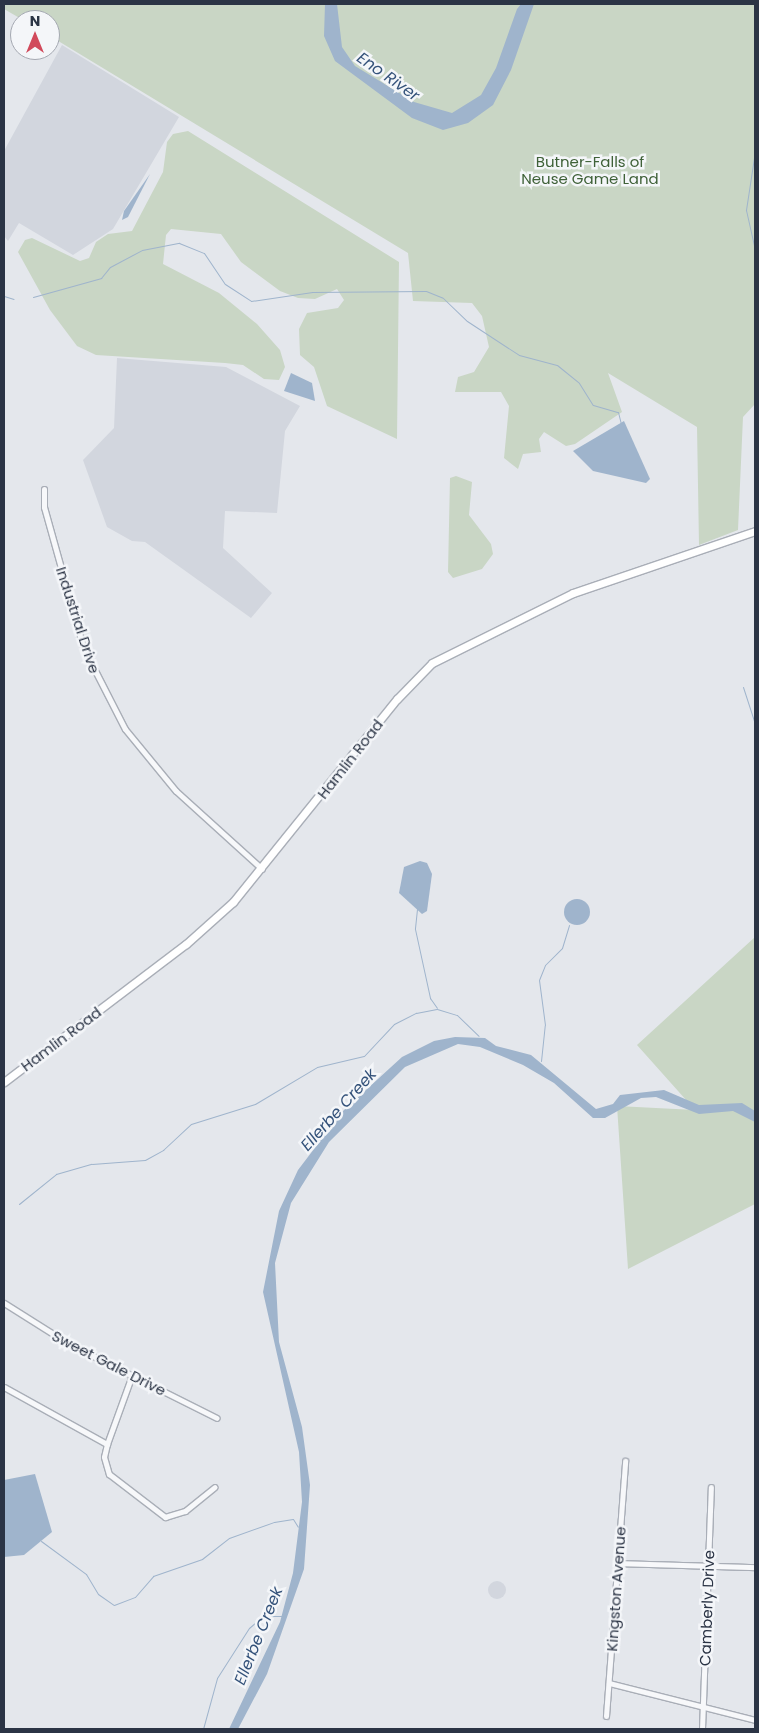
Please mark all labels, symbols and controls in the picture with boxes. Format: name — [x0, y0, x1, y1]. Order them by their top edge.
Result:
north arrow — [10, 10, 60, 60]
text: N — [30, 11, 40, 31]
water label: Eno River — [353, 48, 423, 106]
park label: Butner-Falls of Neuse Game Land — [521, 152, 659, 187]
street label: Industrial Drive — [52, 564, 104, 676]
street label: Hamlin Road — [313, 716, 387, 802]
street label: Hamlin Road — [17, 1003, 105, 1075]
water label: Ellerbe Creek — [297, 1065, 381, 1155]
street label: Sweet Gale Drive — [49, 1326, 169, 1400]
street label: Kingston Avenue — [603, 1526, 629, 1652]
street label: Camberly Drive — [696, 1550, 718, 1666]
water label: Ellerbe Creek — [231, 1584, 287, 1688]

